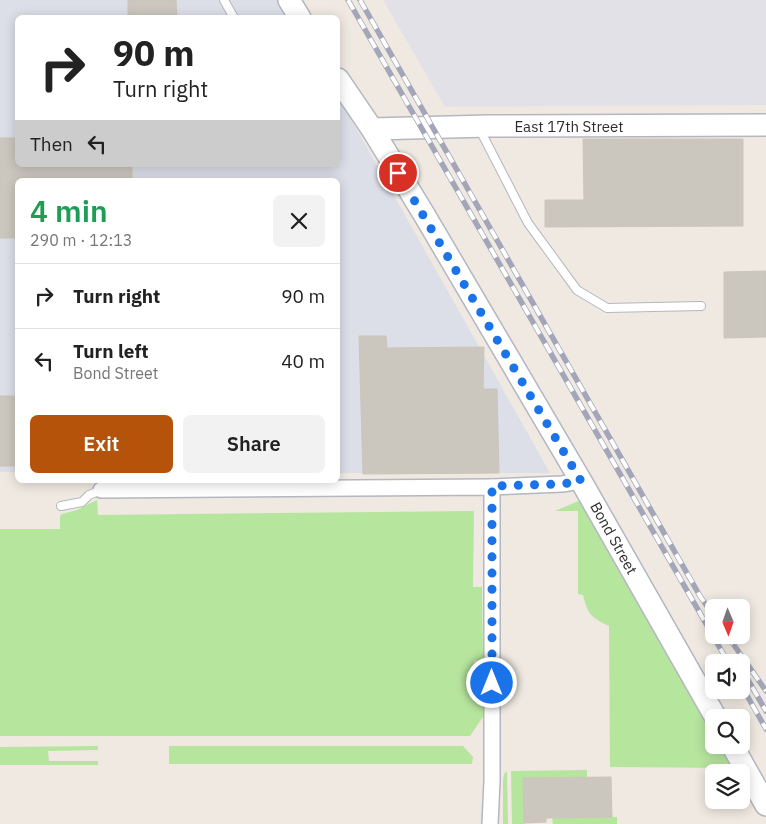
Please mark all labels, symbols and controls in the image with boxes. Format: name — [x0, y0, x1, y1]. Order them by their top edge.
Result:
text: 90 m — [113, 30, 195, 76]
icon: right — [30, 35, 95, 100]
text: Turn right — [113, 74, 208, 103]
street label: East 17th Street — [514, 117, 624, 136]
icon: left — [83, 130, 111, 158]
text: Then — [30, 132, 73, 156]
pin — [377, 152, 419, 194]
icon: arrive — [384, 159, 412, 187]
text: 4 min — [30, 191, 108, 230]
button: close — [273, 195, 325, 247]
text: 290 m · 12:13 — [30, 230, 132, 250]
icon: right — [30, 282, 58, 310]
text: Turn right — [73, 284, 160, 308]
text: 90 m — [281, 284, 325, 308]
text: Turn left — [73, 339, 149, 363]
icon: left — [30, 347, 58, 375]
text: 40 m — [281, 349, 325, 373]
text: Bond Street — [73, 363, 158, 383]
button: Exit — [30, 415, 173, 473]
button: Share — [183, 415, 325, 473]
street label: Bond Street — [586, 498, 642, 578]
north arrow — [705, 599, 750, 644]
map controls — [705, 599, 750, 809]
button: sound — [705, 654, 750, 699]
position arrow — [465, 656, 517, 708]
button: search — [705, 709, 750, 754]
button: layers — [705, 764, 750, 809]

